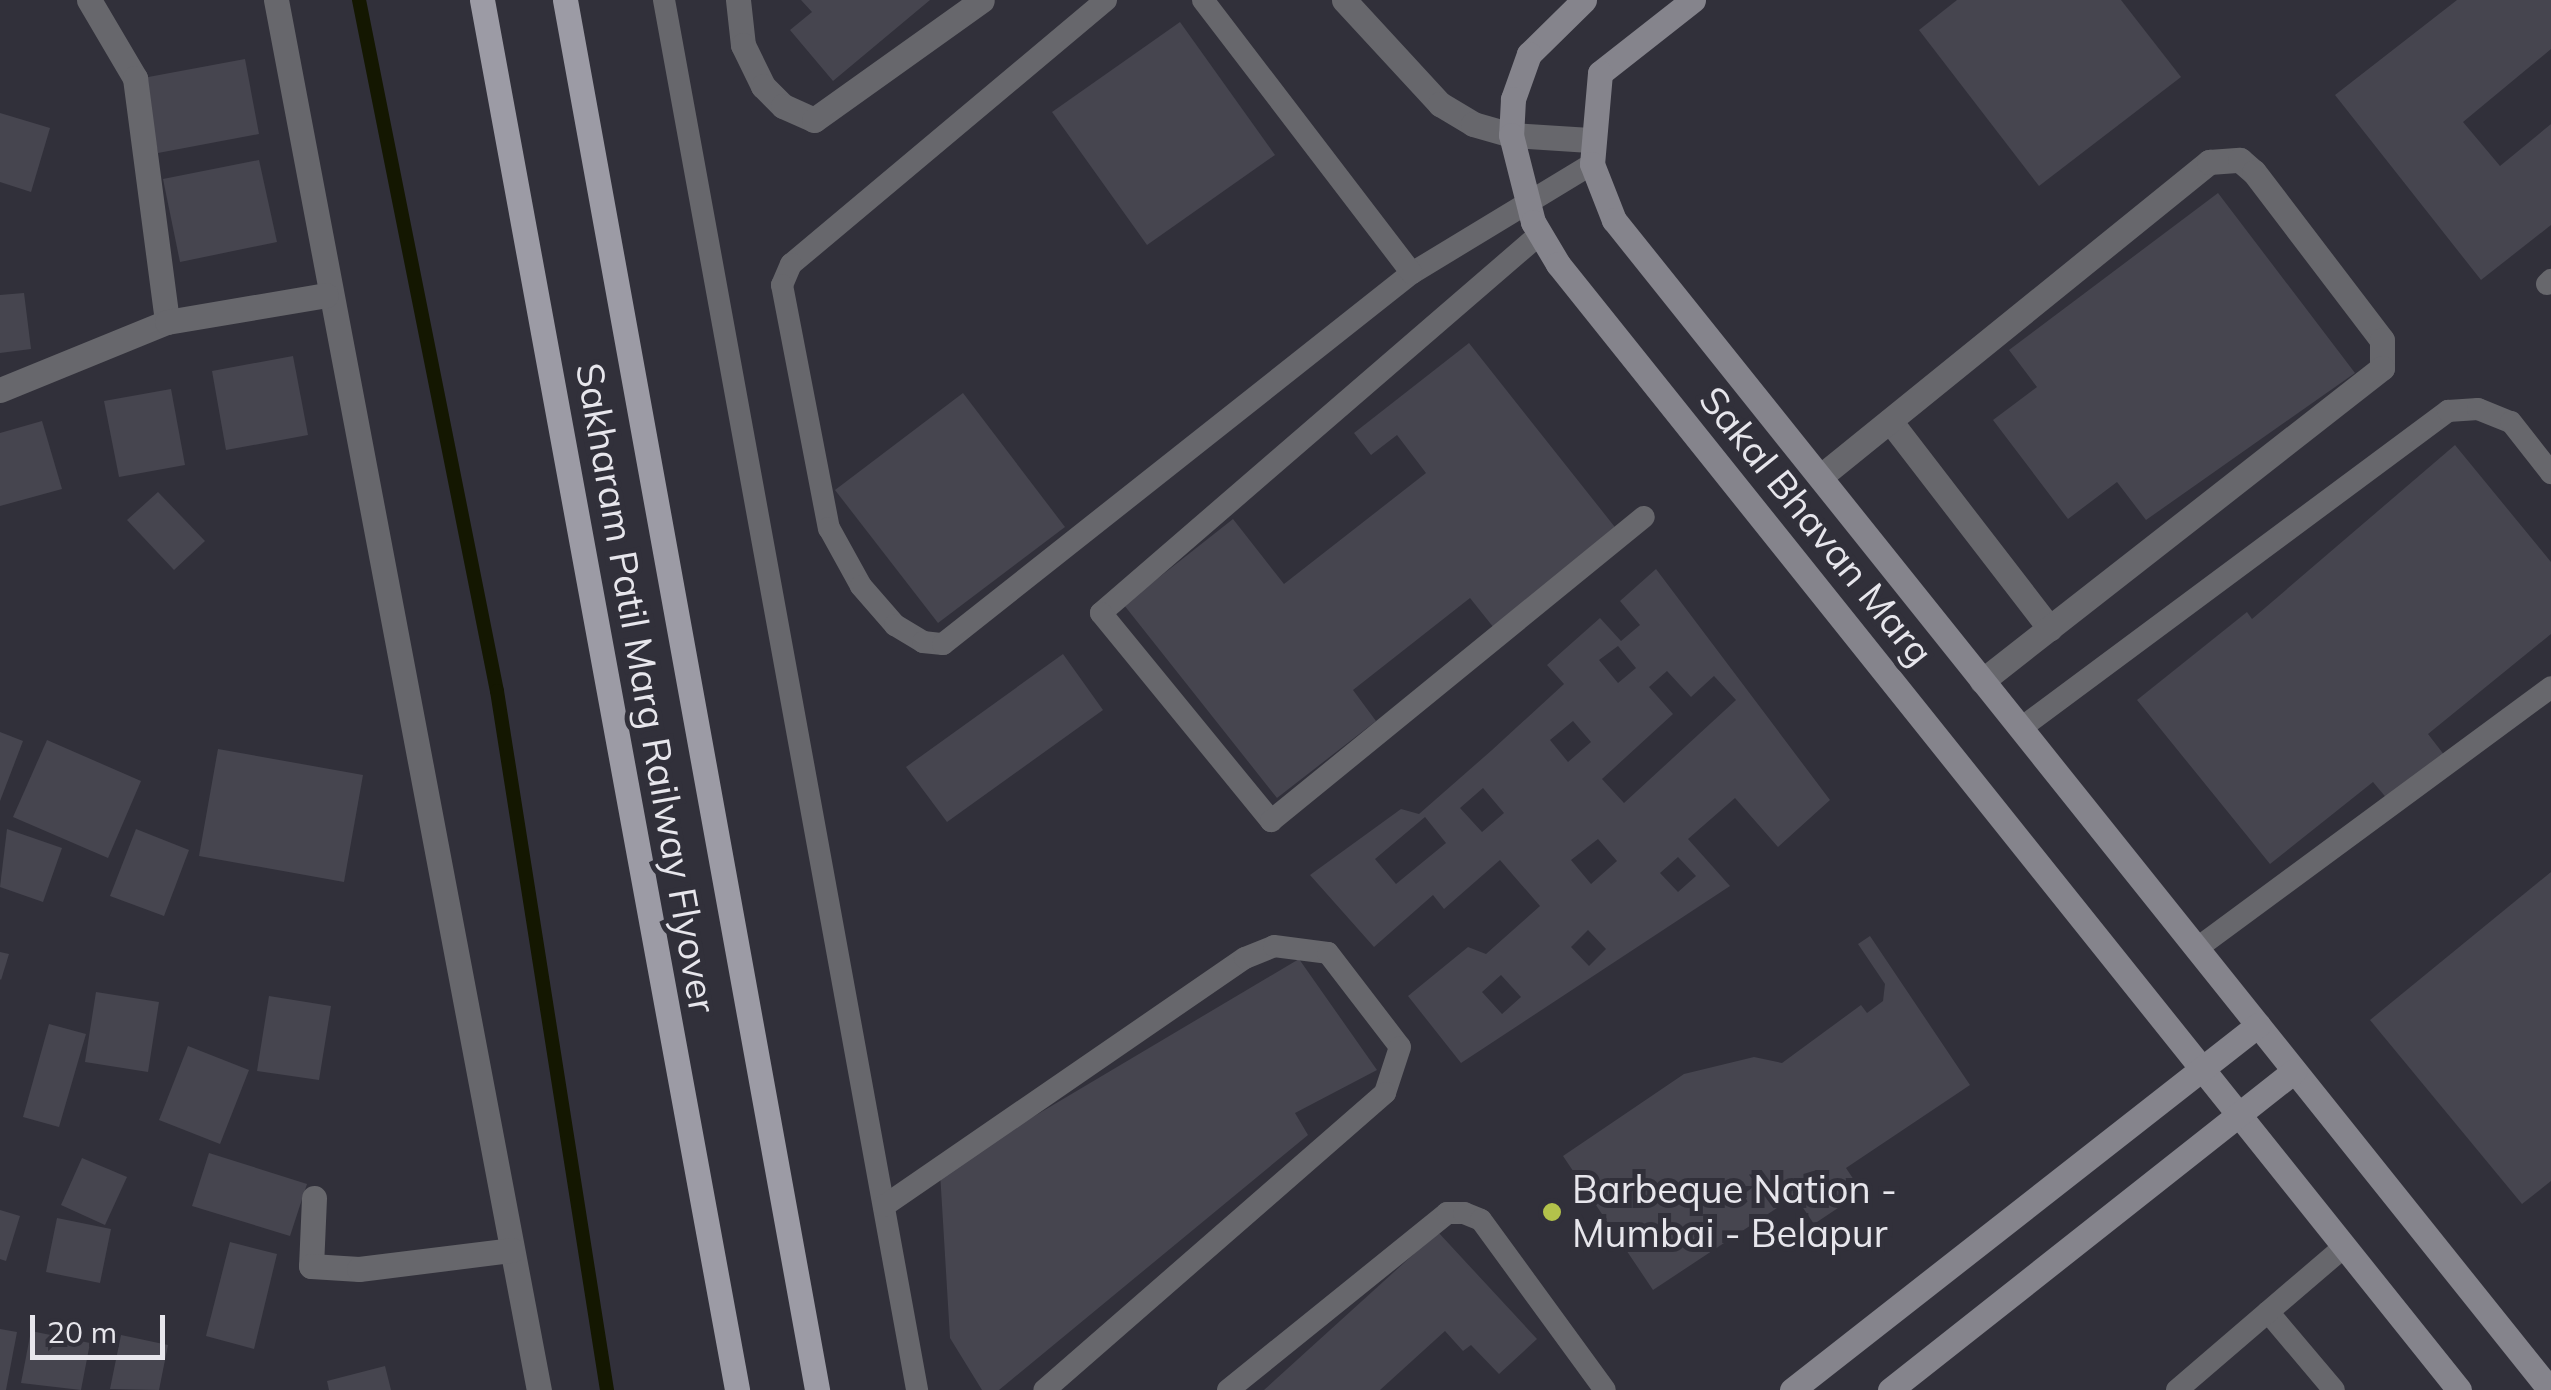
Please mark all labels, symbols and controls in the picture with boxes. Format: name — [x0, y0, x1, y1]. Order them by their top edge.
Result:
street label: Sakharam Patil Marg Railway Flyover — [566, 360, 726, 1016]
street label: Sakal Bhavan Marg — [1690, 378, 1942, 674]
place label: Barbeque Nation - Mumbai - Belapur — [1572, 1167, 1897, 1256]
marker: Barbeque Nation - Mumbai - Belapur — [1541, 1201, 1563, 1223]
scale bar — [35, 1295, 170, 1357]
text: 20 m — [47, 1313, 117, 1351]

